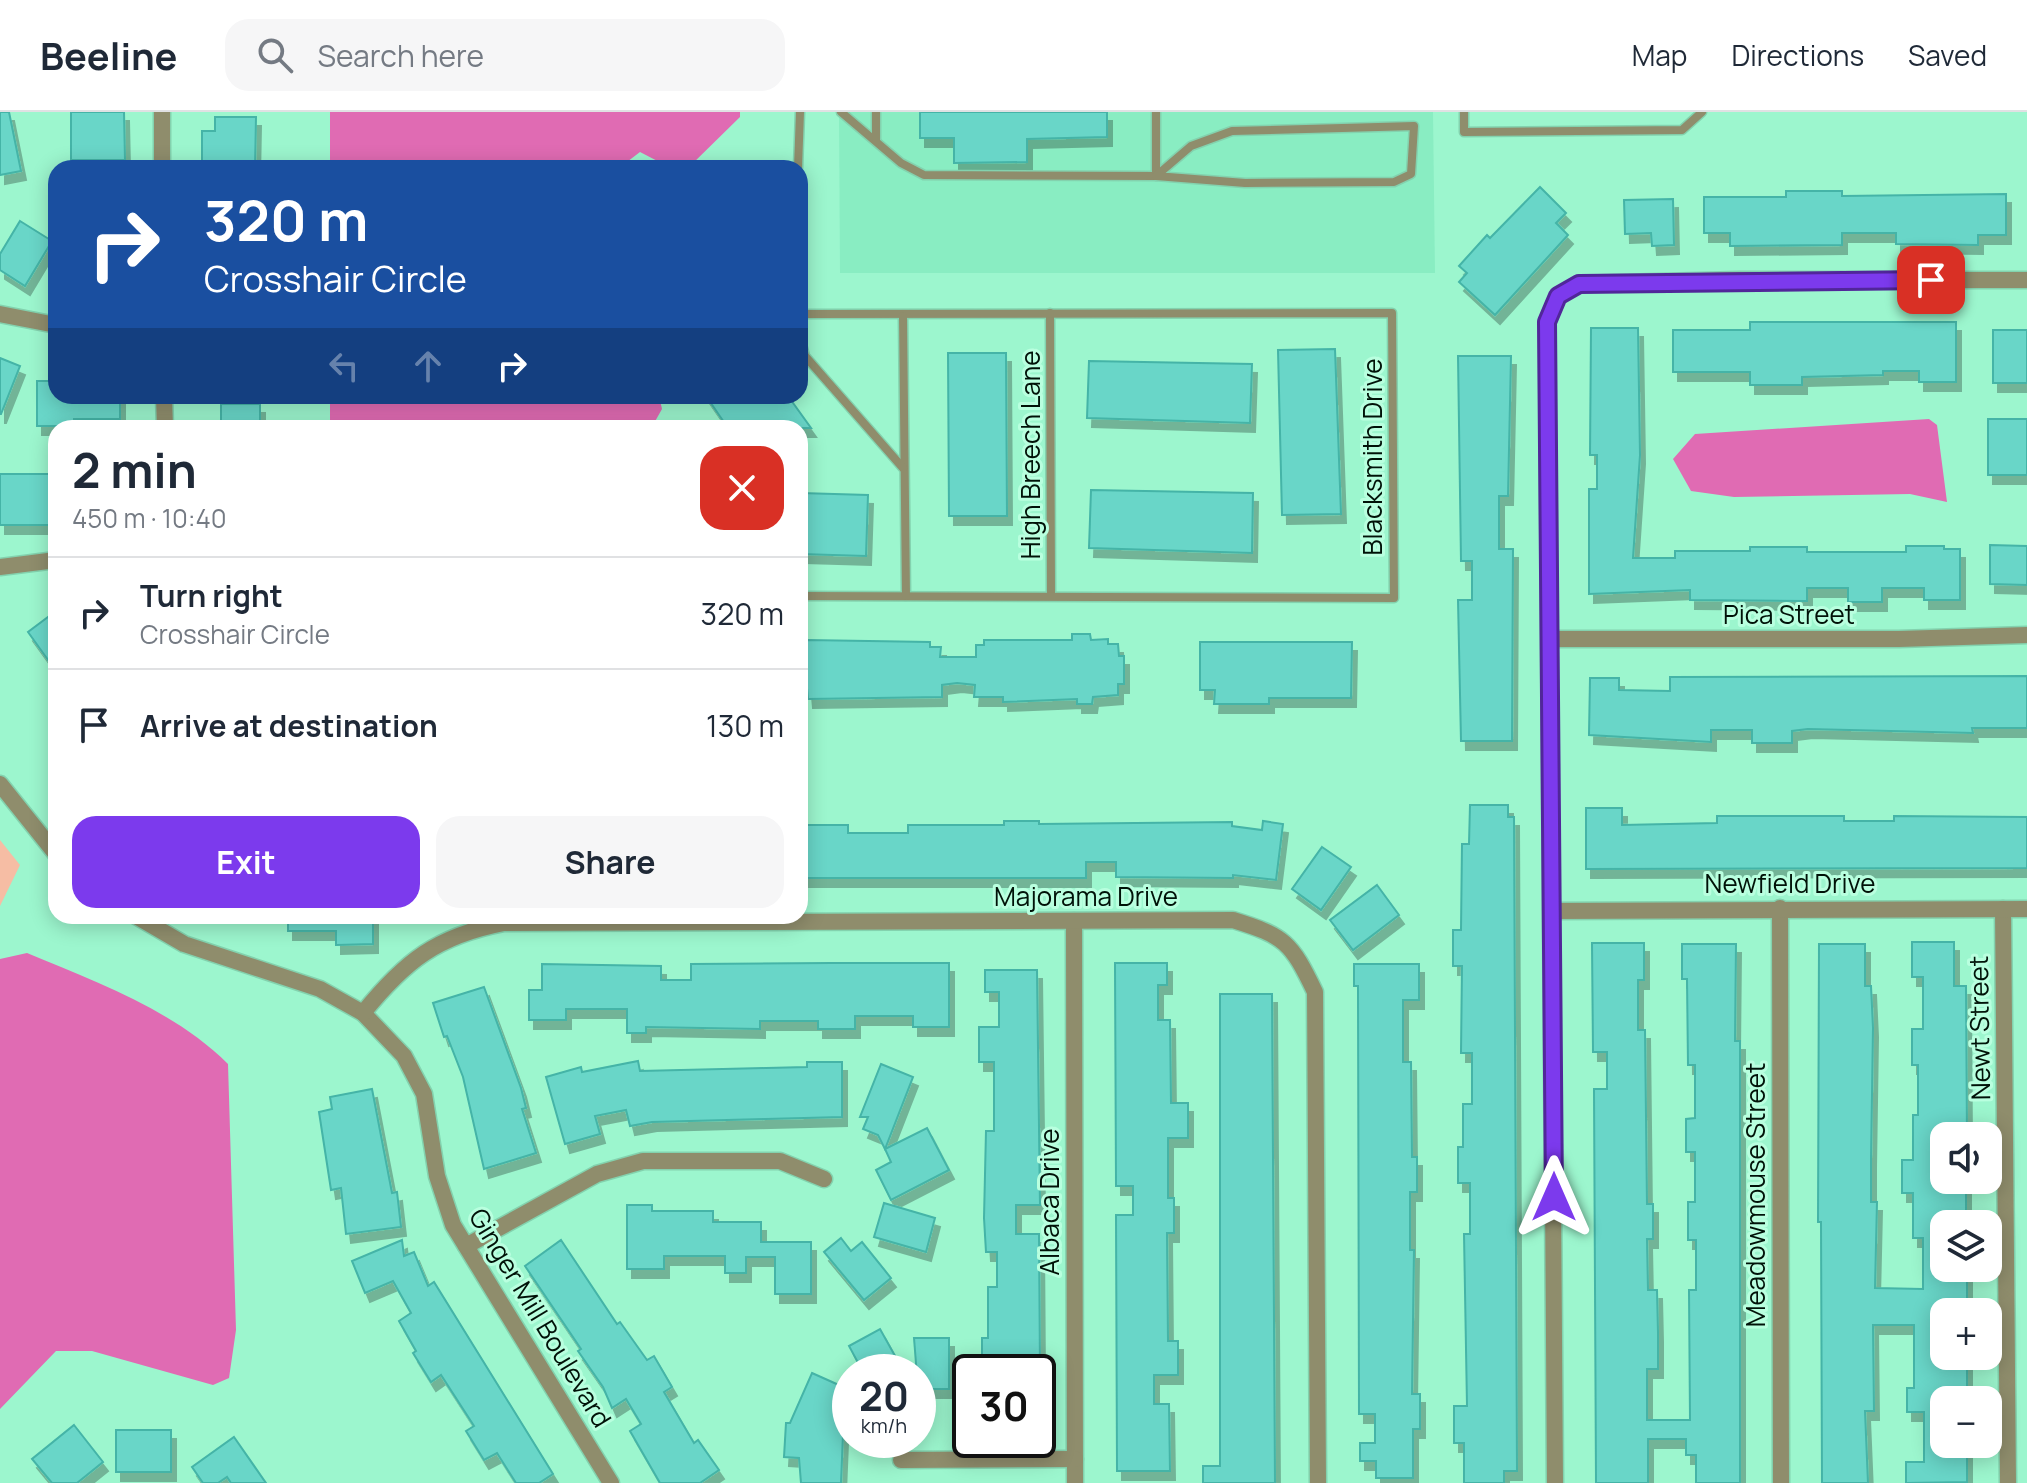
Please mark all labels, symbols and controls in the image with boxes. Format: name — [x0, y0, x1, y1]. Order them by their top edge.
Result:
search box — [225, 19, 785, 91]
text: Beeline — [40, 29, 177, 81]
icon: search — [253, 33, 297, 77]
text: Search here — [317, 35, 484, 76]
text: Map — [1632, 36, 1687, 74]
text: Directions — [1731, 36, 1864, 74]
text: Saved — [1908, 36, 1987, 74]
text: 320 m — [204, 181, 368, 258]
icon: right — [72, 192, 176, 296]
pin — [1897, 246, 1965, 314]
text: Crosshair Circle — [204, 254, 467, 303]
icon: arrive — [1909, 258, 1953, 302]
icon: left — [322, 344, 366, 388]
icon: ahead — [406, 344, 450, 388]
icon: right — [490, 344, 534, 388]
street label: High Breech Lane — [1012, 351, 1048, 559]
street label: Blacksmith Drive — [1354, 358, 1390, 556]
text: 2 min — [72, 437, 197, 502]
button: close — [700, 446, 784, 530]
text: 450 m · 10:40 — [72, 500, 227, 536]
text: Turn right — [140, 575, 283, 616]
icon: right — [72, 591, 116, 635]
text: 320 m — [701, 593, 784, 634]
street label: Pica Street — [1723, 596, 1855, 632]
text: Crosshair Circle — [140, 616, 330, 652]
icon: arrive — [72, 703, 116, 747]
text: Arrive at destination — [140, 705, 438, 746]
text: 130 m — [706, 705, 784, 746]
button: Exit — [72, 816, 420, 908]
button: Share — [436, 816, 784, 908]
street label: Newfield Drive — [1705, 865, 1875, 901]
street label: Majorama Drive — [994, 878, 1178, 914]
street label: Newt Street — [1960, 956, 1998, 1101]
street label: Meadowmouse Street — [1737, 1063, 1773, 1327]
map controls — [1930, 1122, 2002, 1458]
button: sound — [1930, 1122, 2002, 1194]
street label: Albaca Drive — [1031, 1128, 1067, 1276]
position arrow — [1512, 1155, 1596, 1239]
street label: Ginger Mill Boulevard — [461, 1201, 620, 1434]
button: layers — [1930, 1210, 2002, 1282]
button: + — [1930, 1298, 2002, 1370]
speed limit sign: 30 — [952, 1354, 1056, 1458]
text: 20 — [859, 1368, 909, 1423]
button: − — [1930, 1386, 2002, 1458]
text: km/h — [861, 1412, 907, 1439]

